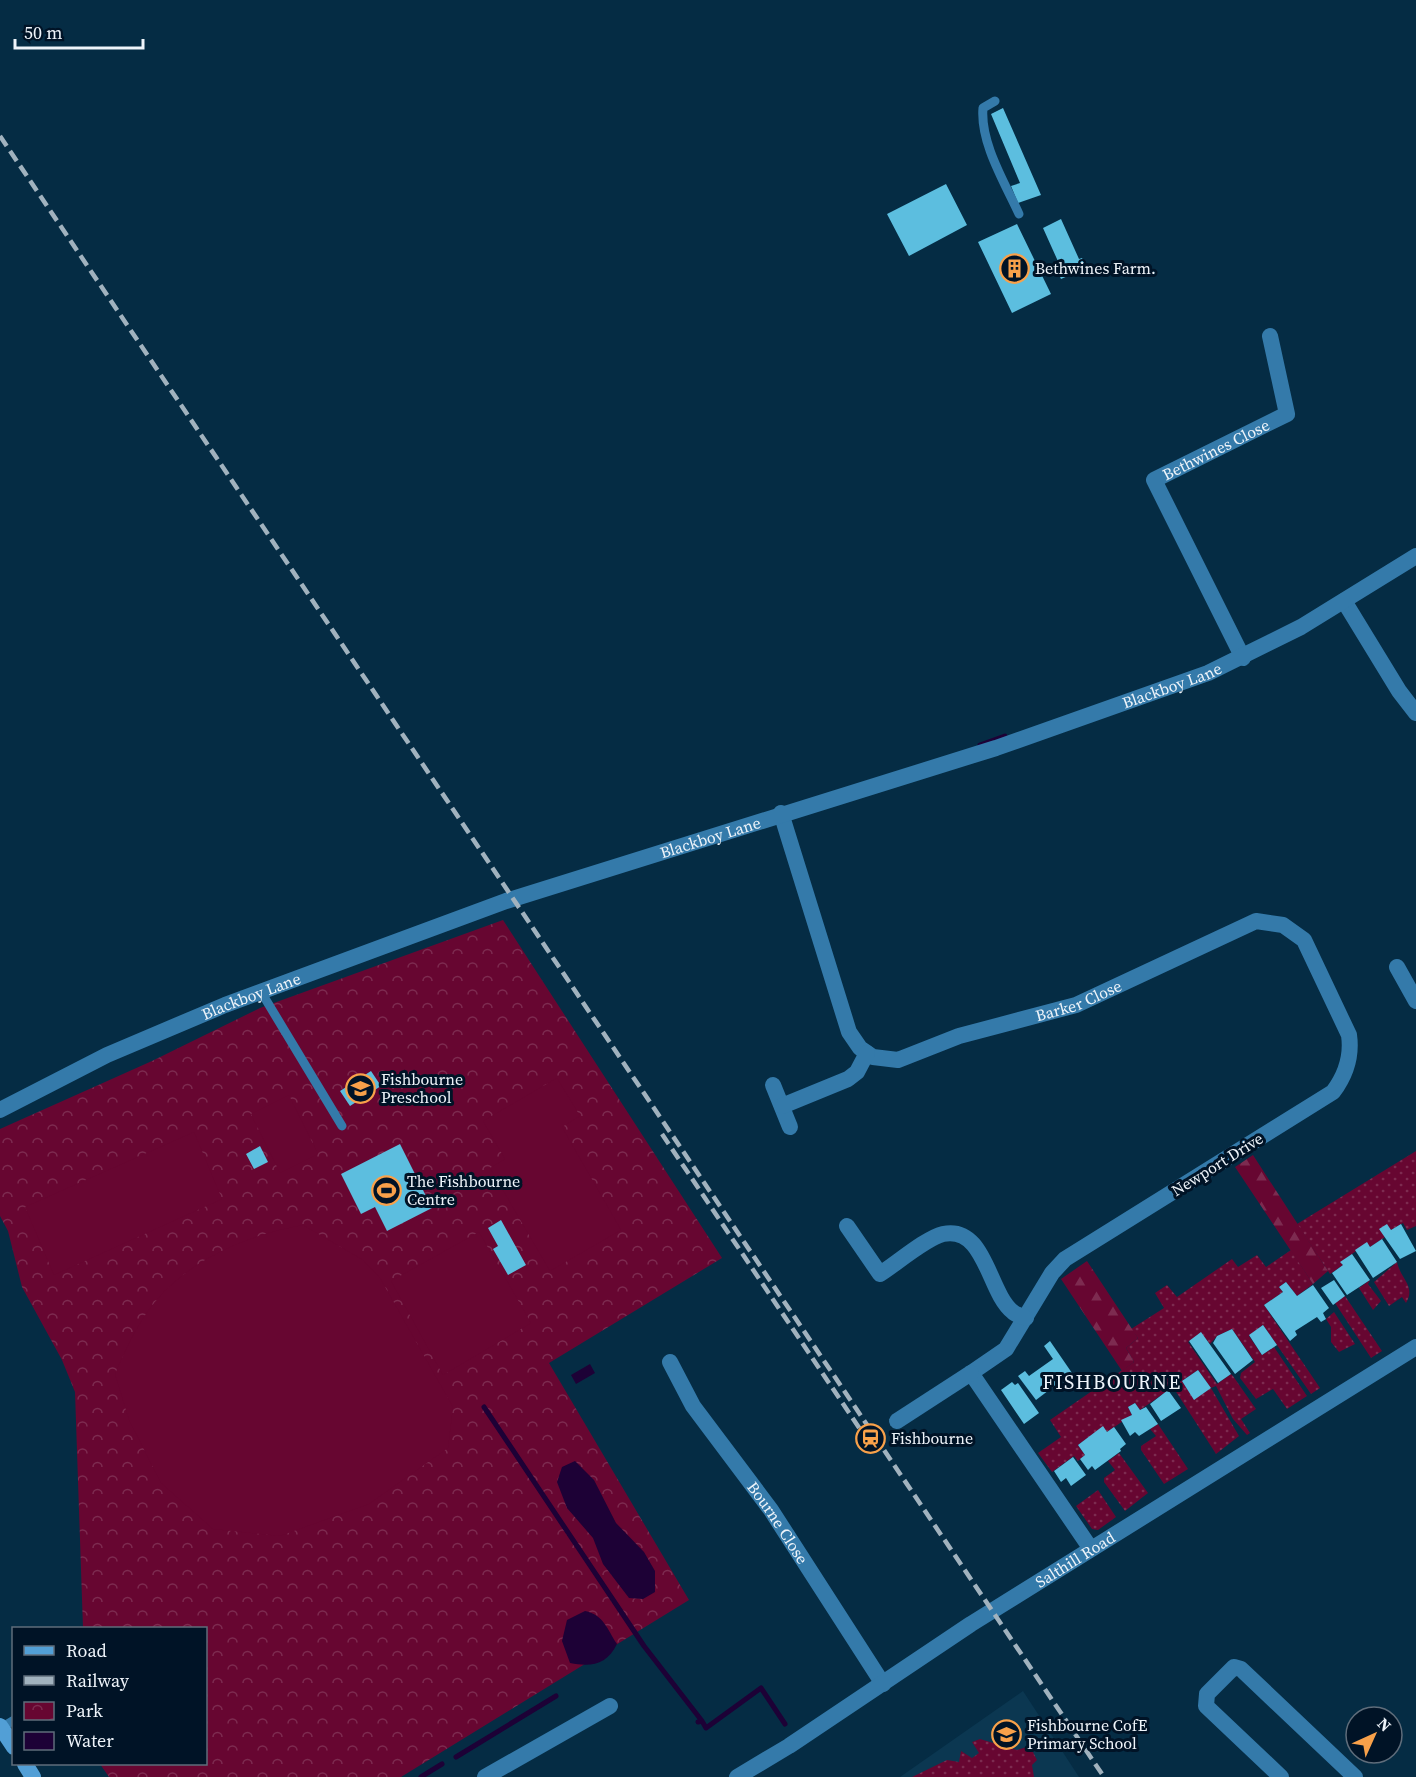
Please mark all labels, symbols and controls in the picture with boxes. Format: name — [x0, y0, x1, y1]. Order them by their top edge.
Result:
scale bar — [15, 12, 142, 50]
text: 50 m — [24, 20, 62, 45]
building icon: Bethwines Farm. — [998, 252, 1030, 284]
place label: Bethwines Farm. — [1035, 257, 1156, 279]
street label: Bethwines Close — [1159, 413, 1273, 485]
street label: Blackboy Lane — [1119, 657, 1225, 714]
street label: Blackboy Lane — [657, 811, 763, 863]
street label: Blackboy Lane — [198, 967, 304, 1025]
street label: Barker Close — [1033, 974, 1125, 1026]
place label: Fishbourne Preschool — [381, 1068, 463, 1108]
school or university icon: Fishbourne Preschool — [344, 1072, 376, 1104]
street label: Newport Drive — [1167, 1127, 1267, 1201]
place label: The Fishbourne Centre — [407, 1170, 520, 1210]
sports icon: The Fishbourne Centre — [370, 1174, 402, 1206]
district label: FISHBOURNE — [1042, 1368, 1182, 1396]
station icon: Fishbourne — [854, 1422, 886, 1454]
place label: Fishbourne — [891, 1427, 973, 1449]
street label: Bourne Close — [742, 1477, 814, 1568]
street label: Salthill Road — [1031, 1526, 1119, 1593]
legend — [12, 1627, 207, 1765]
text: Road — [66, 1638, 107, 1663]
text: Railway — [66, 1668, 130, 1693]
text: Park — [66, 1698, 103, 1723]
north arrow — [1344, 1705, 1404, 1765]
text: N — [1373, 1712, 1397, 1737]
place label: Fishbourne CofE Primary School — [1027, 1714, 1148, 1754]
school or university icon: Fishbourne CofE Primary School — [990, 1718, 1022, 1750]
text: Water — [66, 1728, 114, 1753]

